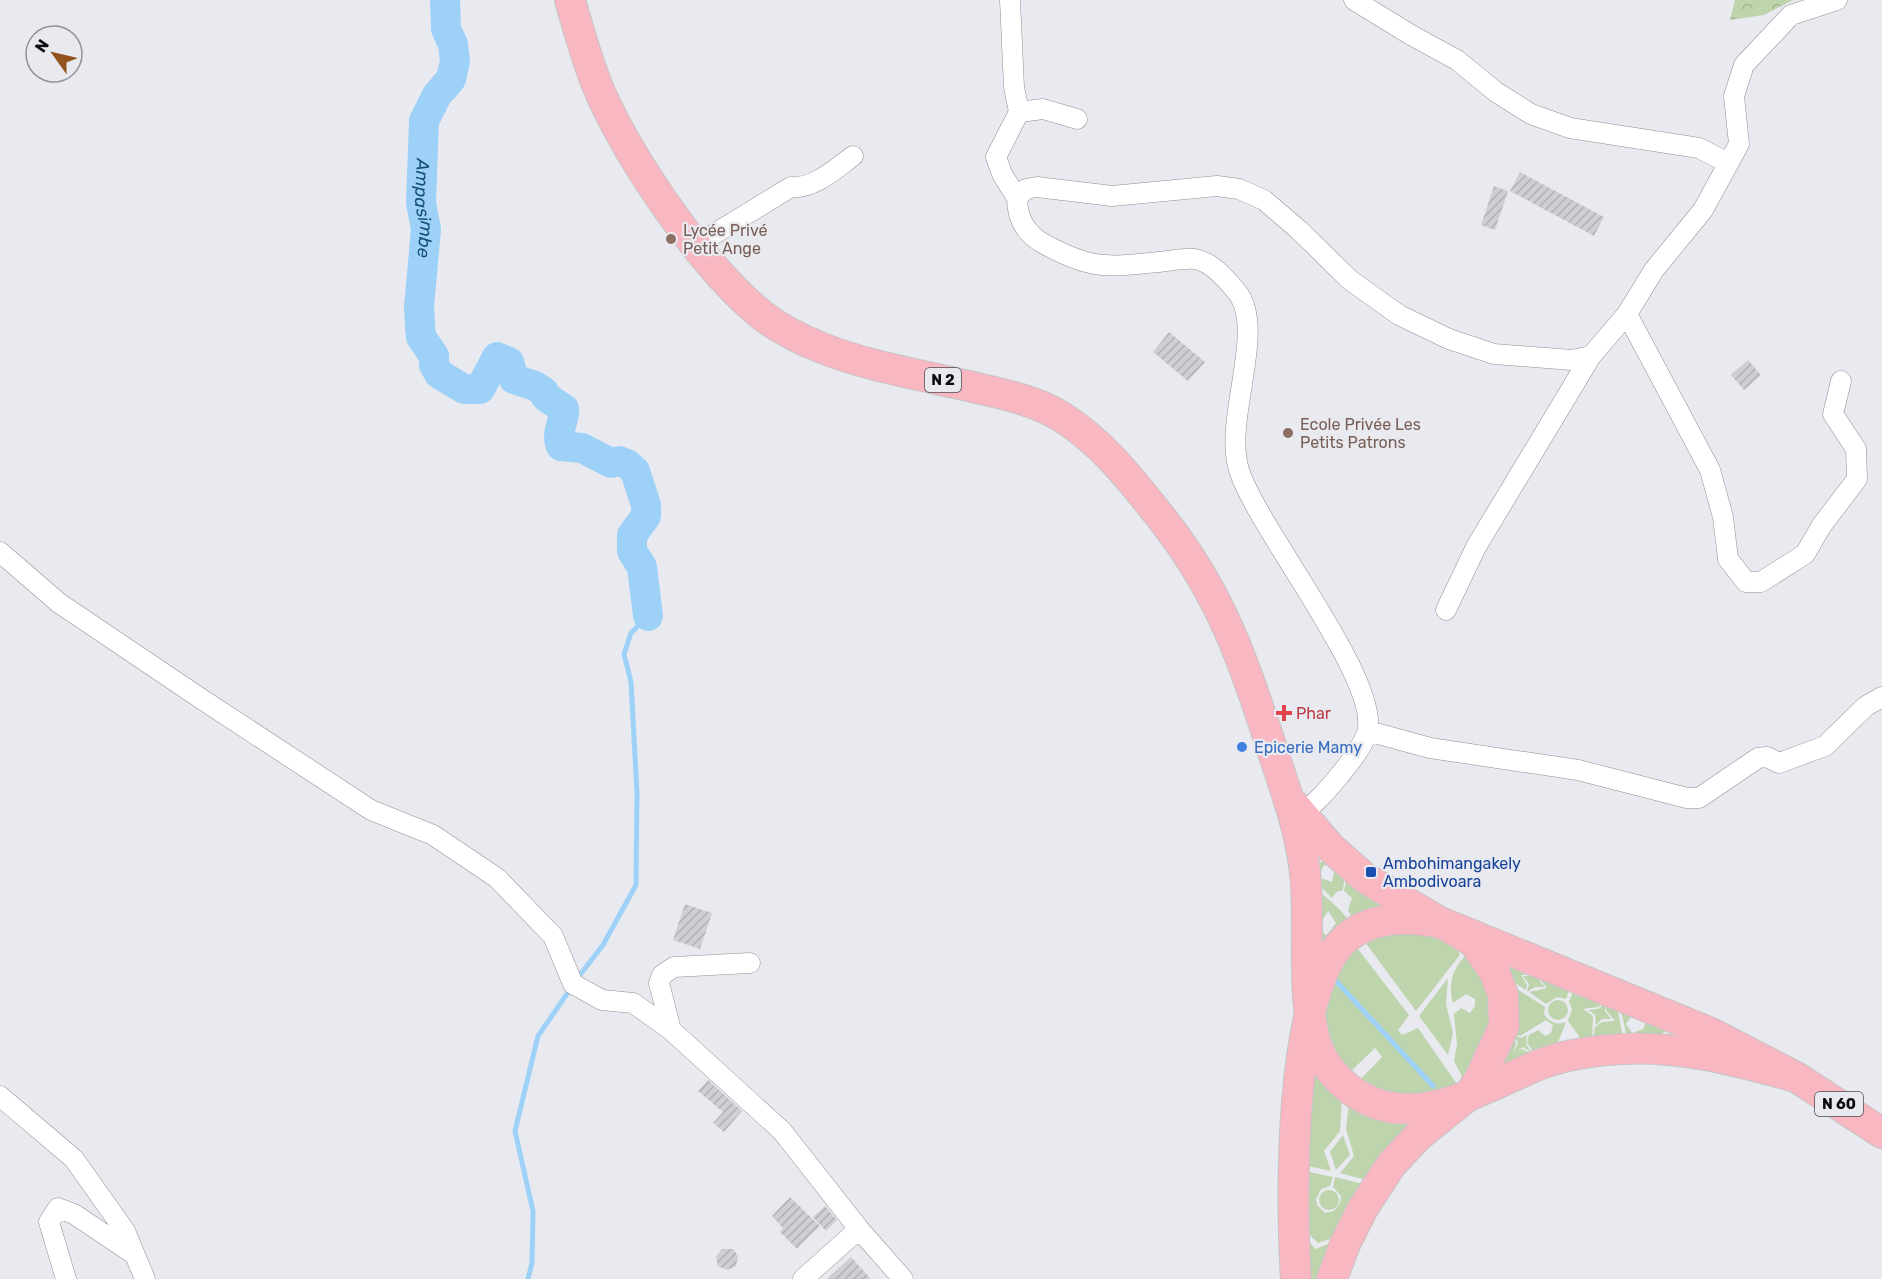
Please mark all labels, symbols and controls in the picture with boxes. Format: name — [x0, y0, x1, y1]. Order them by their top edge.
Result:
north arrow — [24, 24, 84, 84]
text: N — [31, 36, 53, 56]
water label: Ampasimbe — [410, 157, 438, 259]
place label: Lycée Privé Petit Ange — [683, 221, 767, 258]
marker: Lycée Privé Petit Ange — [664, 232, 678, 246]
road number: N 2 — [925, 368, 961, 392]
place label: Ecole Privée Les Petits Patrons — [1300, 415, 1421, 452]
marker: Ecole Privée Les Petits Patrons — [1281, 426, 1295, 440]
place label: Phar — [1296, 704, 1331, 723]
marker: Phar — [1277, 706, 1291, 720]
place label: Epicerie Mamy — [1254, 738, 1362, 757]
marker: Epicerie Mamy — [1235, 740, 1249, 754]
place label: Ambohimangakely Ambodivoara — [1383, 854, 1521, 891]
marker: Ambohimangakely Ambodivoara — [1364, 865, 1378, 879]
road number: N 60 — [1815, 1092, 1863, 1116]

